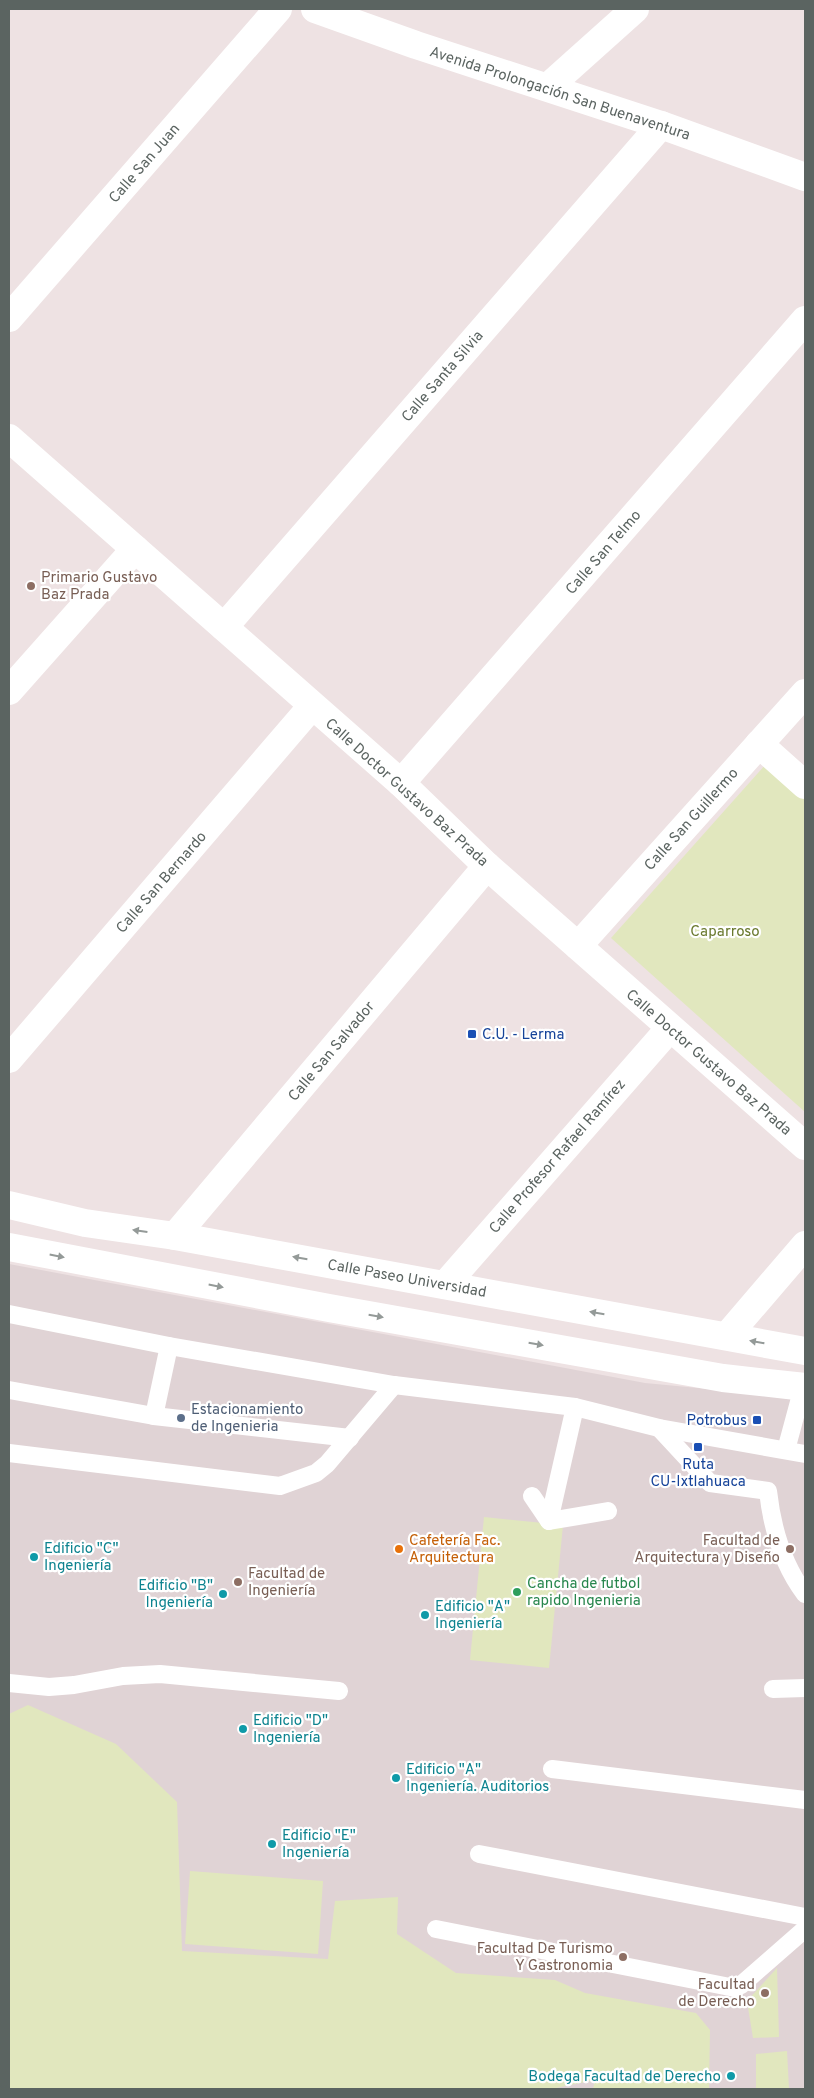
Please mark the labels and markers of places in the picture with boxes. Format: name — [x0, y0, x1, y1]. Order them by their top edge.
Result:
place label: Primario Gustavo Baz Prada — [41, 569, 157, 605]
marker: Primario Gustavo Baz Prada — [25, 580, 37, 592]
place label: C.U. - Lerma — [482, 1026, 564, 1045]
marker: C.U. - Lerma — [466, 1028, 478, 1040]
place label: Estacionamiento de Ingenieria — [191, 1401, 303, 1437]
marker: Estacionamiento de Ingenieria — [175, 1412, 187, 1424]
place label: Potrobus — [686, 1412, 747, 1431]
marker: Potrobus — [751, 1414, 763, 1426]
marker: Ruta CU-Ixtlahuaca — [692, 1441, 704, 1453]
place label: Ruta CU-Ixtlahuaca — [650, 1456, 746, 1492]
place label: Cafetería Fac. Arquitectura — [409, 1532, 500, 1568]
place label: Facultad de Arquitectura y Diseño — [634, 1532, 780, 1568]
place label: Edificio "C" Ingeniería — [44, 1540, 119, 1576]
marker: Cafetería Fac. Arquitectura — [393, 1543, 405, 1555]
marker: Facultad de Arquitectura y Diseño — [784, 1543, 796, 1555]
marker: Edificio "C" Ingeniería — [28, 1551, 40, 1563]
place label: Facultad de Ingeniería — [248, 1565, 325, 1601]
place label: Cancha de futbol rapido Ingenieria — [527, 1575, 641, 1611]
marker: Facultad de Ingeniería — [232, 1576, 244, 1588]
place label: Edificio "B" Ingeniería — [138, 1577, 213, 1613]
marker: Cancha de futbol rapido Ingenieria — [511, 1586, 523, 1598]
marker: Edificio "B" Ingeniería — [217, 1588, 229, 1600]
place label: Edificio "A" Ingeniería — [435, 1598, 510, 1634]
marker: Edificio "A" Ingeniería — [419, 1609, 431, 1621]
place label: Edificio "D" Ingeniería — [253, 1712, 328, 1748]
marker: Edificio "D" Ingeniería — [237, 1723, 249, 1735]
place label: Edificio "A" Ingeniería. Auditorios — [406, 1761, 549, 1797]
marker: Edificio "A" Ingeniería. Auditorios — [390, 1772, 402, 1784]
place label: Edificio "E" Ingeniería — [282, 1827, 356, 1863]
marker: Edificio "E" Ingeniería — [266, 1838, 278, 1850]
place label: Facultad De Turismo Y Gastronomia — [477, 1940, 613, 1976]
marker: Facultad De Turismo Y Gastronomia — [617, 1951, 629, 1963]
place label: Facultad de Derecho — [678, 1976, 755, 2012]
marker: Facultad de Derecho — [759, 1987, 771, 1999]
place label: Bodega Facultad de Derecho — [528, 2068, 721, 2087]
marker: Bodega Facultad de Derecho — [725, 2070, 737, 2082]

